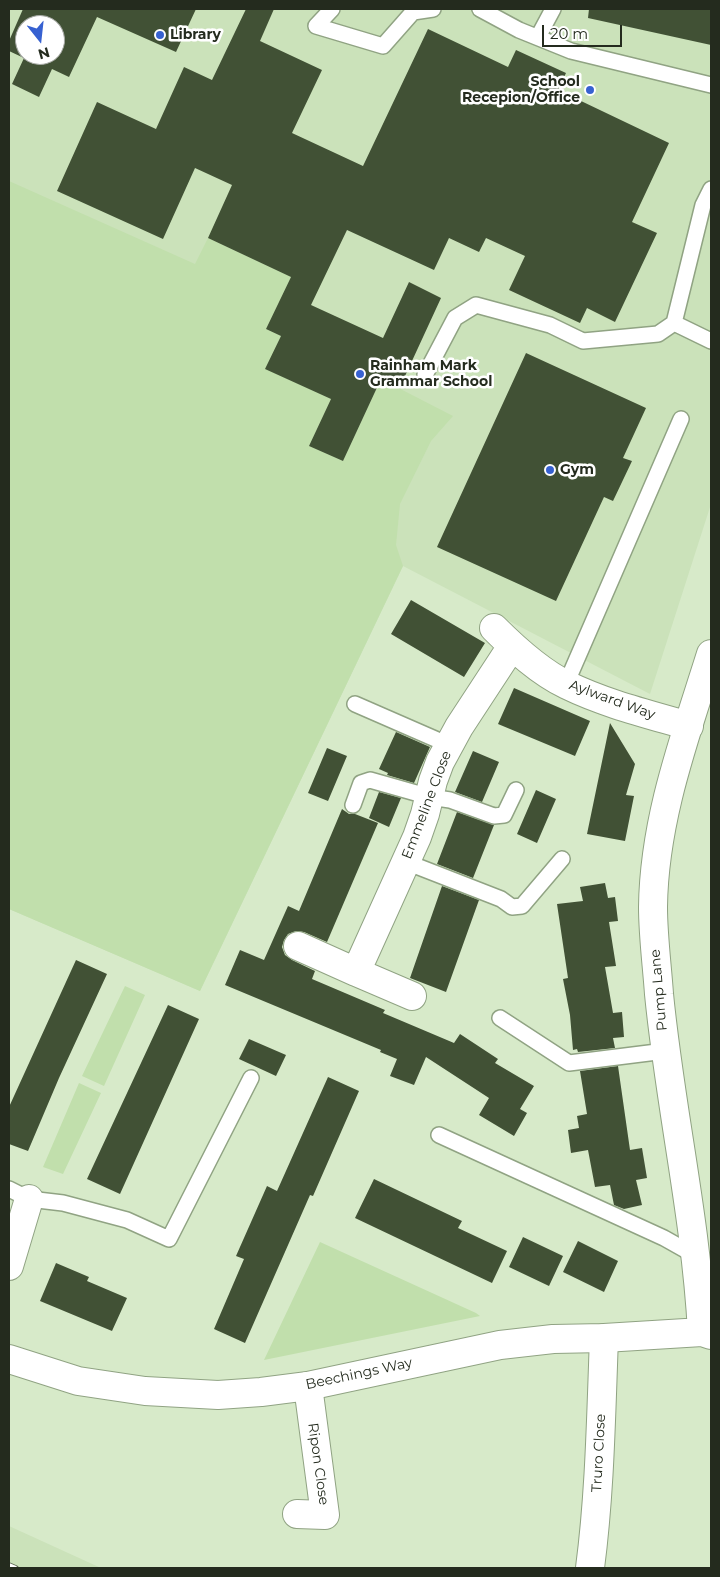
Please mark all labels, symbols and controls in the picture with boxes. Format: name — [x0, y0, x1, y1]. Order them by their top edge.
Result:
north arrow — [15, 15, 65, 65]
scale bar — [545, 15, 625, 47]
text: 20 m — [550, 24, 588, 43]
place label: Library — [170, 27, 221, 43]
marker: Library — [154, 29, 166, 41]
text: N — [36, 43, 52, 64]
place label: School Recepion/Office — [462, 74, 580, 106]
marker: School Recepion/Office — [584, 84, 596, 96]
place label: Rainham Mark Grammar School — [370, 358, 492, 391]
marker: Rainham Mark Grammar School — [354, 368, 366, 380]
place label: Gym — [560, 462, 594, 478]
marker: Gym — [544, 464, 556, 476]
street label: Aylward Way — [567, 677, 657, 723]
street label: Emmeline Close — [399, 749, 455, 861]
street label: Pump Lane — [647, 948, 671, 1032]
street label: Beechings Way — [304, 1355, 414, 1393]
street label: Truro Close — [589, 1413, 609, 1493]
street label: Ripon Close — [304, 1422, 332, 1506]

